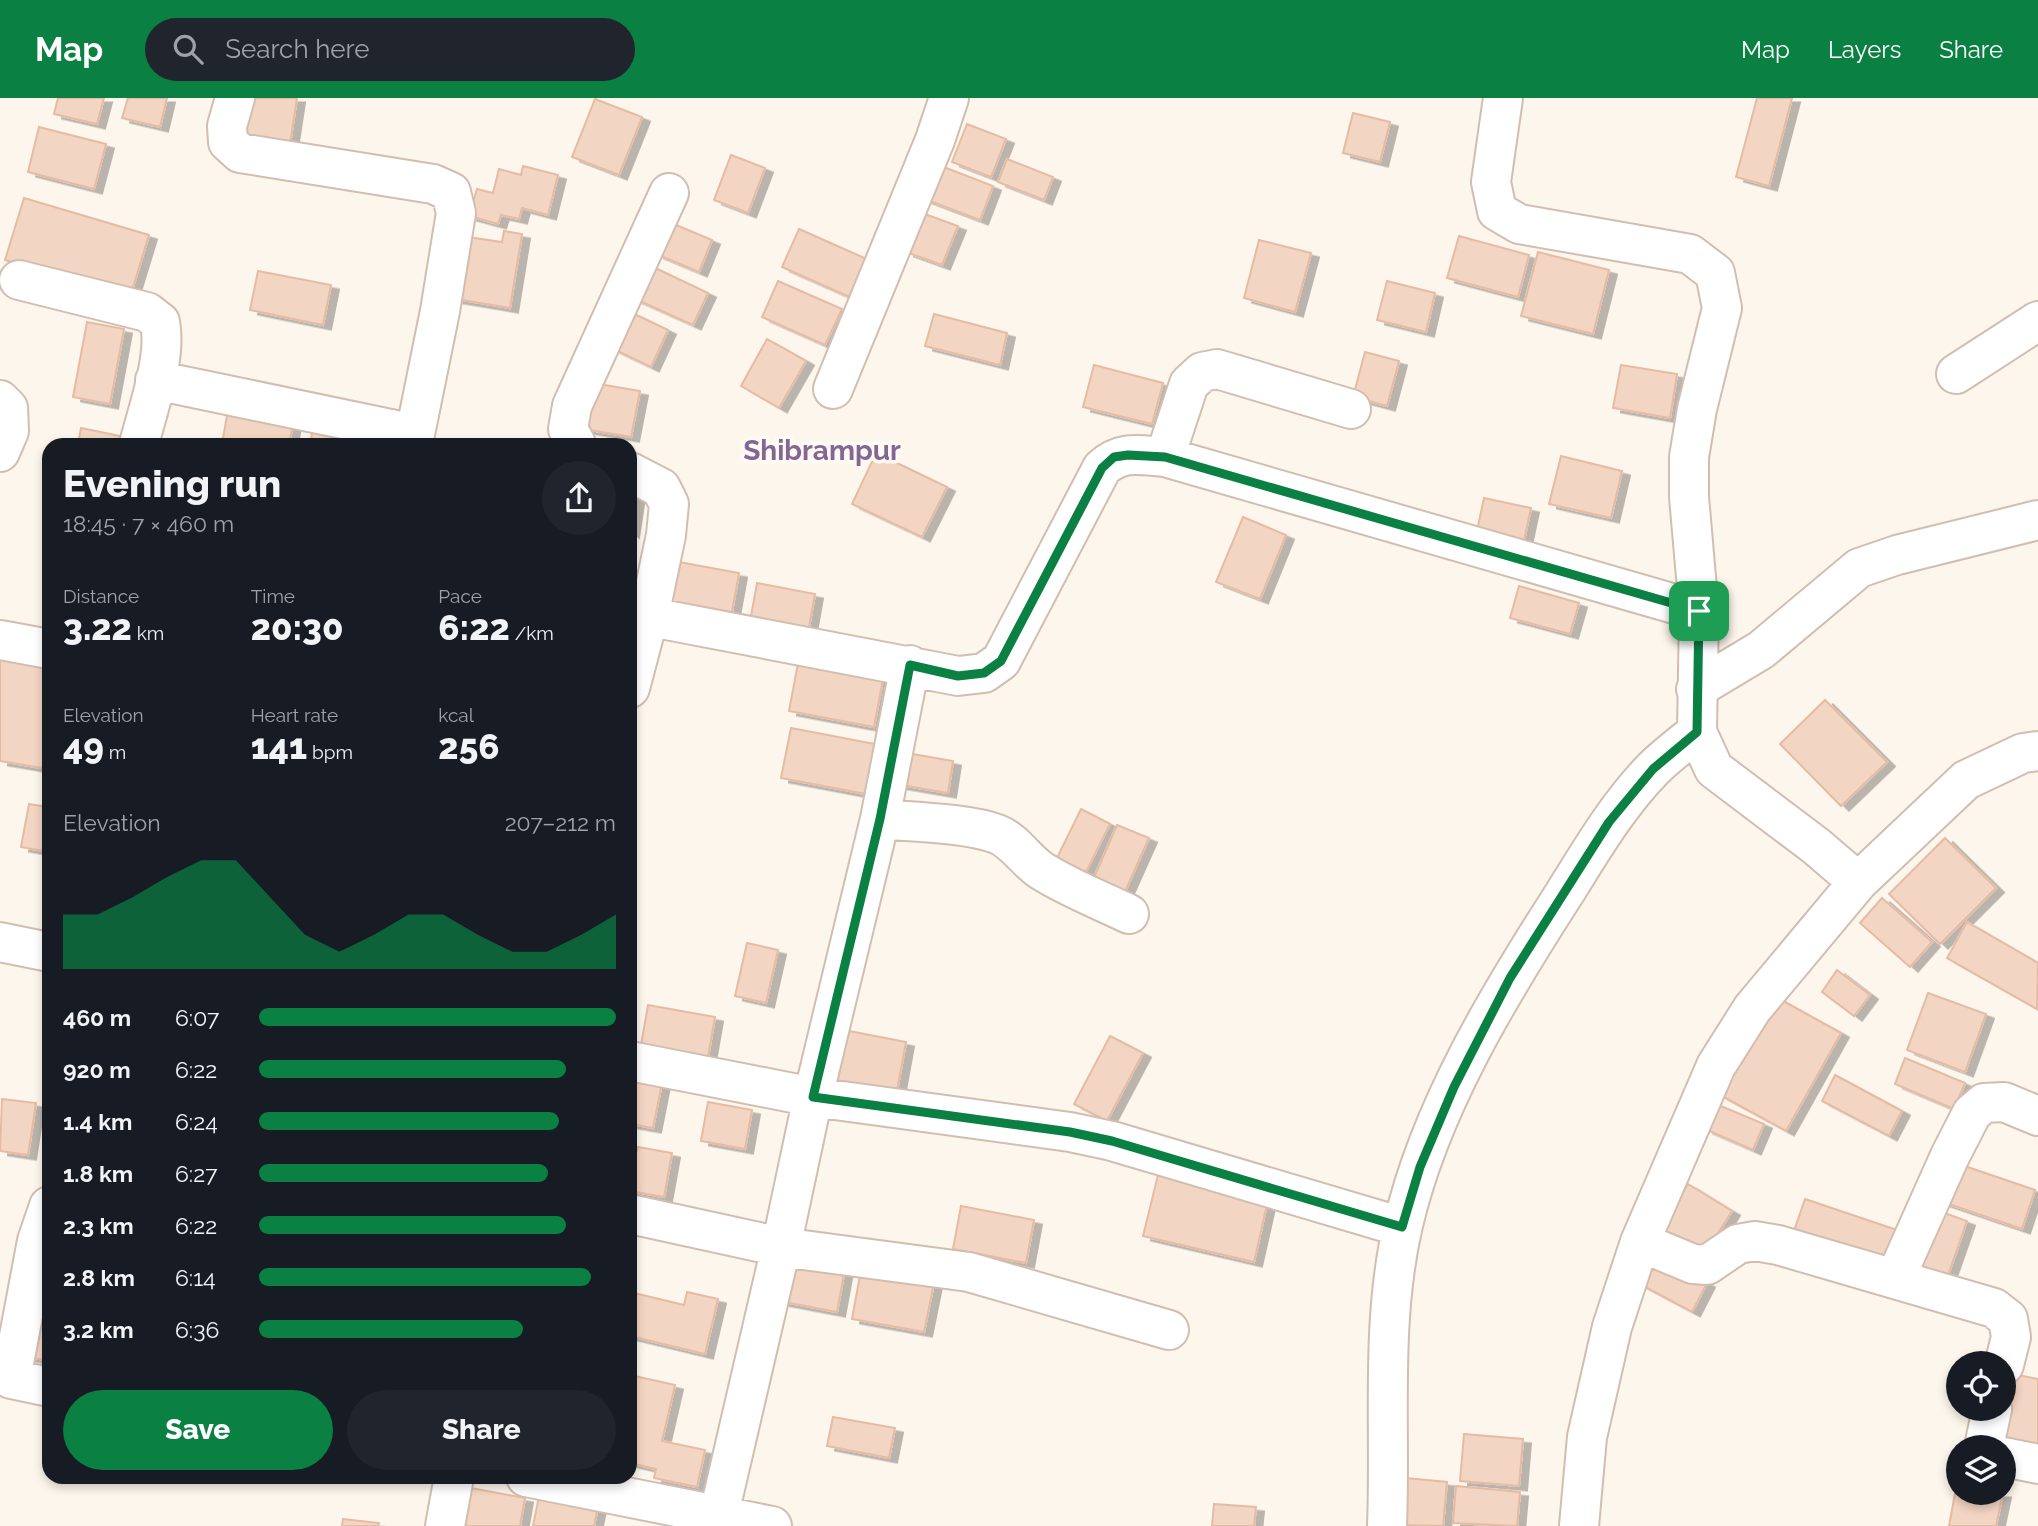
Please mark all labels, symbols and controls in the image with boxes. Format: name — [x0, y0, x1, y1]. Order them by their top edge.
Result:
search box — [145, 18, 635, 81]
text: Map — [35, 30, 103, 69]
icon: search — [169, 30, 207, 68]
text: Search here — [225, 34, 370, 64]
text: Map — [1741, 35, 1790, 64]
text: Layers — [1828, 35, 1901, 64]
text: Share — [1939, 35, 2003, 64]
district label: Shibrampur — [743, 434, 901, 467]
text: Evening run — [63, 461, 281, 506]
button: share — [542, 461, 616, 535]
text: 18:45 · 7 × 460 m — [63, 510, 234, 537]
pin — [1669, 581, 1729, 641]
text: Distance — [63, 585, 139, 607]
text: Time — [251, 585, 295, 607]
text: Pace — [438, 585, 482, 607]
icon: arrive — [1680, 592, 1718, 630]
text: 3.22 — [63, 607, 132, 648]
text: 20:30 — [251, 607, 343, 648]
text: 6:22 — [438, 607, 510, 648]
text: km — [132, 622, 164, 644]
text: /km — [510, 622, 554, 644]
text: Elevation — [63, 704, 144, 726]
text: Heart rate — [251, 704, 338, 726]
text: kcal — [438, 704, 474, 726]
text: 49 — [63, 726, 104, 767]
text: 141 — [251, 726, 307, 767]
text: 256 — [438, 726, 499, 767]
text: m — [104, 741, 126, 763]
text: bpm — [307, 741, 353, 763]
text: Elevation — [63, 809, 161, 836]
text: 207–212 m — [505, 809, 616, 836]
text: 460 m — [63, 1004, 131, 1031]
text: 6:07 — [175, 1004, 219, 1031]
text: 920 m — [63, 1056, 131, 1083]
text: 6:22 — [175, 1056, 217, 1083]
text: 1.4 km — [63, 1108, 132, 1135]
text: 6:24 — [175, 1108, 218, 1135]
text: 1.8 km — [63, 1160, 133, 1187]
text: 6:27 — [175, 1160, 217, 1187]
text: 2.3 km — [63, 1212, 134, 1239]
text: 6:22 — [175, 1212, 217, 1239]
text: 2.8 km — [63, 1264, 135, 1291]
text: 6:14 — [175, 1264, 216, 1291]
text: 3.2 km — [63, 1316, 134, 1343]
text: 6:36 — [175, 1316, 219, 1343]
map controls — [1946, 1351, 2016, 1505]
button: locate — [1946, 1351, 2016, 1421]
button: Save — [63, 1390, 333, 1470]
button: Share — [347, 1390, 616, 1470]
button: layers — [1946, 1435, 2016, 1505]

